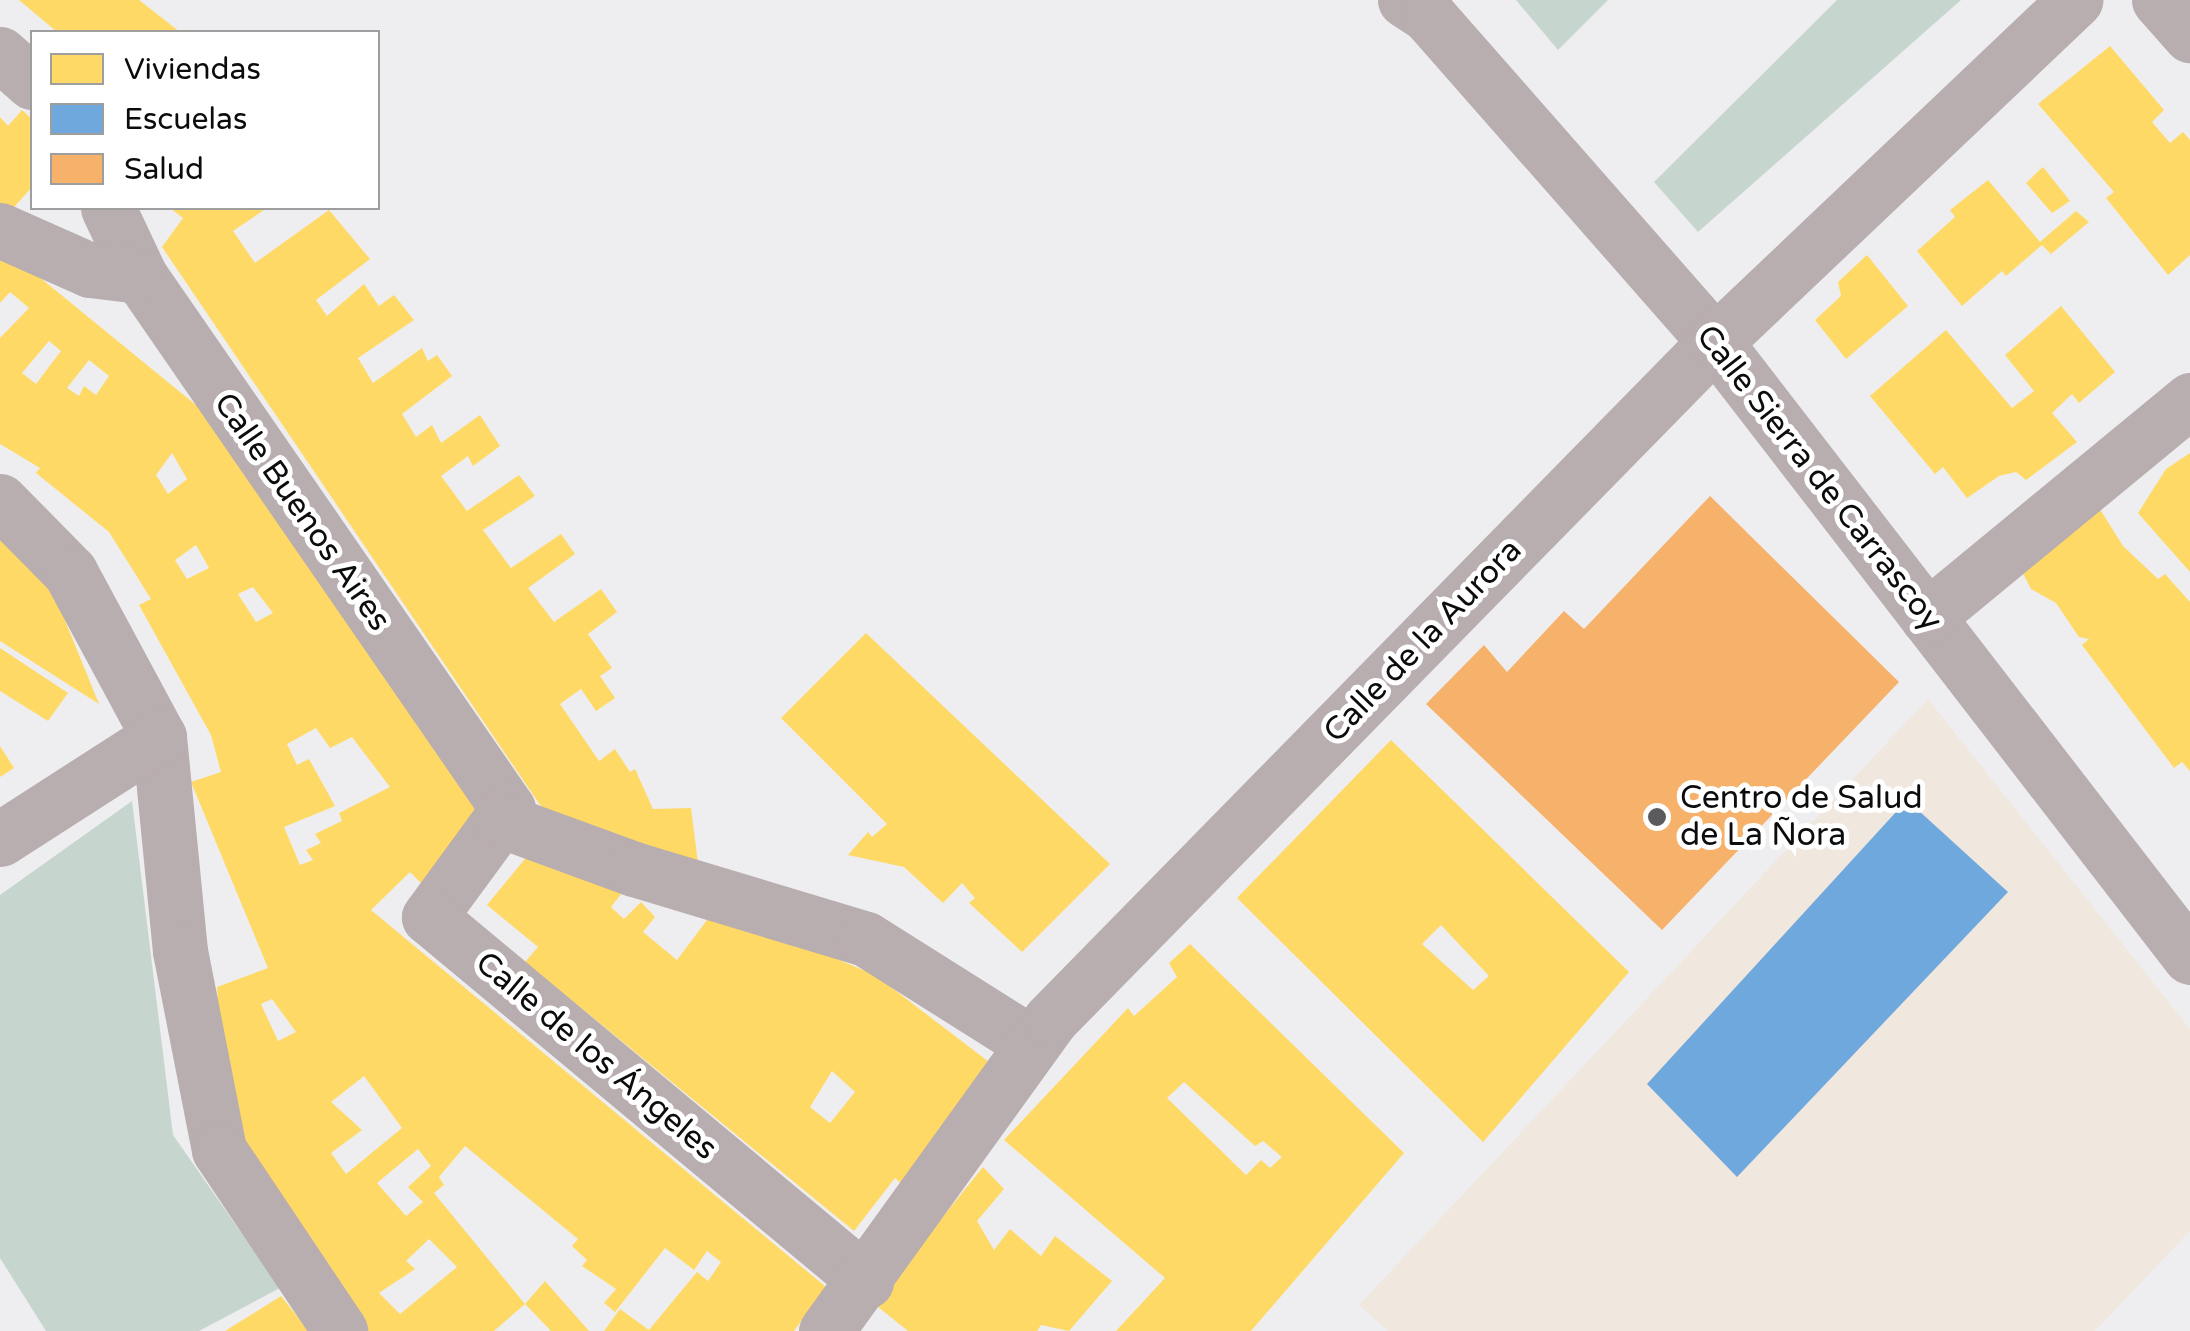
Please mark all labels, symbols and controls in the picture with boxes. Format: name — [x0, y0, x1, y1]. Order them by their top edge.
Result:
legend — [30, 30, 380, 210]
text: Viviendas — [124, 51, 261, 88]
text: Escuelas — [124, 101, 247, 138]
text: Salud — [124, 151, 204, 188]
street label: Calle Sierra de Carrascoy — [1688, 318, 1950, 638]
street label: Calle Buenos Aires — [206, 386, 398, 638]
street label: Calle de la Aurora — [1316, 531, 1530, 751]
place label: Centro de Salud de La Ñora — [1680, 780, 1923, 855]
marker: Centro de Salud de La Ñora — [1644, 804, 1670, 830]
street label: Calle de los Ángeles — [468, 944, 724, 1168]

